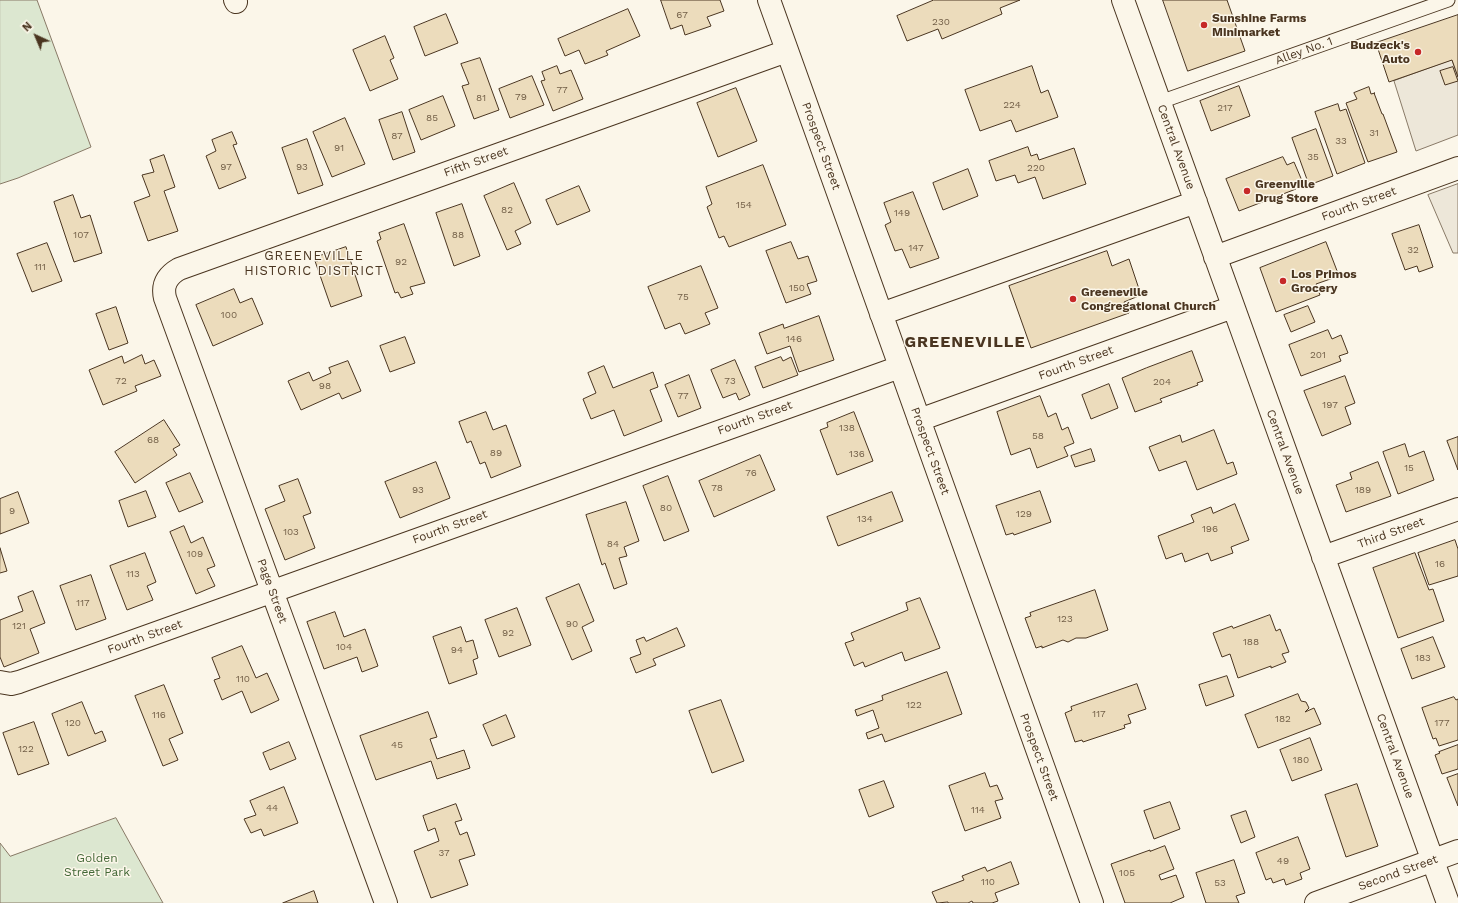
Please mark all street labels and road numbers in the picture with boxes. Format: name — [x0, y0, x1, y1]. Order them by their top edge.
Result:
street label: Alley No. 1 — [1273, 34, 1335, 68]
street label: Prospect Street — [799, 100, 843, 192]
street label: Central Avenue — [1154, 103, 1198, 191]
street label: Fifth Street — [442, 144, 510, 180]
street label: Fourth Street — [1320, 184, 1398, 224]
street label: Fourth Street — [1037, 343, 1115, 383]
street label: Fourth Street — [716, 398, 794, 438]
street label: Prospect Street — [908, 405, 952, 497]
street label: Central Avenue — [1263, 408, 1307, 496]
street label: Fourth Street — [411, 507, 489, 547]
street label: Third Street — [1356, 514, 1426, 552]
street label: Page Street — [254, 557, 290, 625]
street label: Fourth Street — [106, 617, 184, 657]
street label: Prospect Street — [1017, 711, 1061, 803]
street label: Central Avenue — [1373, 712, 1417, 800]
street label: Second Street — [1356, 852, 1440, 894]

